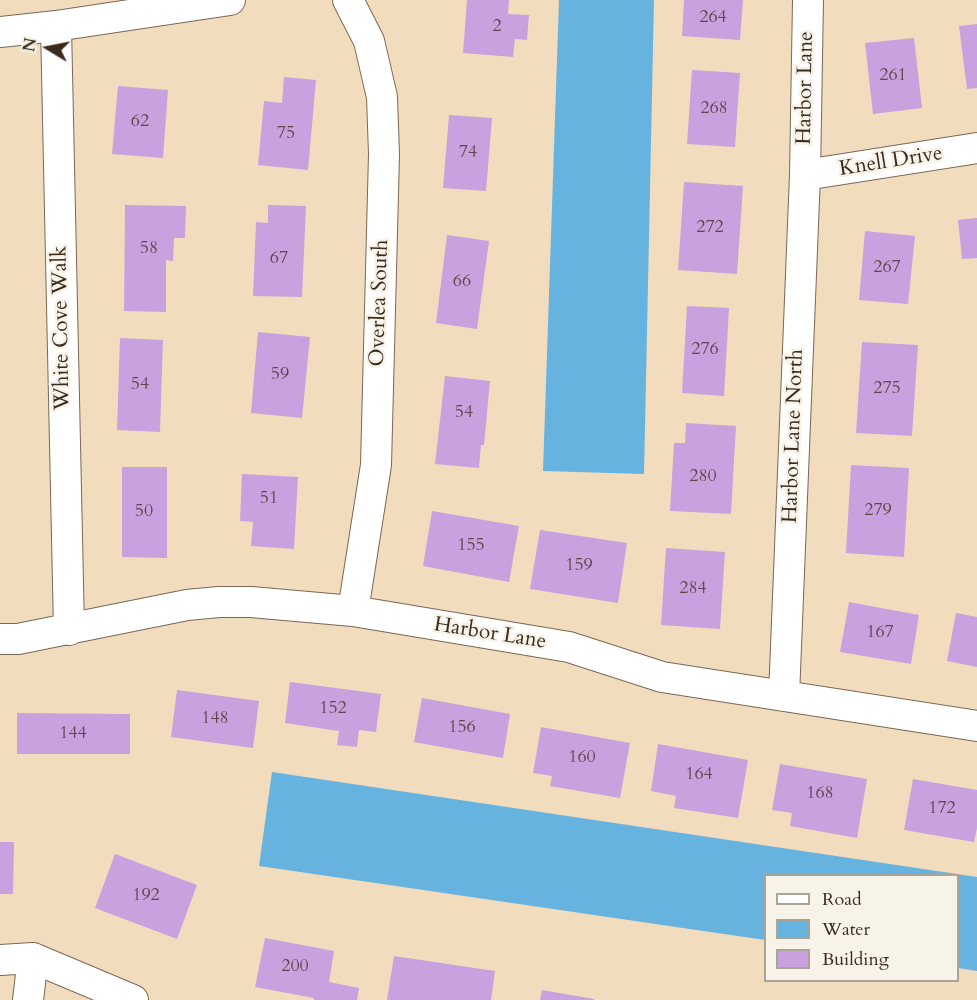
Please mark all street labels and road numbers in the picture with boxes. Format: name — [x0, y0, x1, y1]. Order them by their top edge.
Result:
street label: Harbor Lane — [792, 31, 820, 145]
street label: Knell Drive — [838, 141, 944, 183]
street label: Overlea South — [365, 239, 395, 367]
street label: White Cove Walk — [48, 246, 76, 410]
street label: Harbor Lane North — [778, 349, 810, 523]
street label: Harbor Lane — [432, 613, 548, 655]

